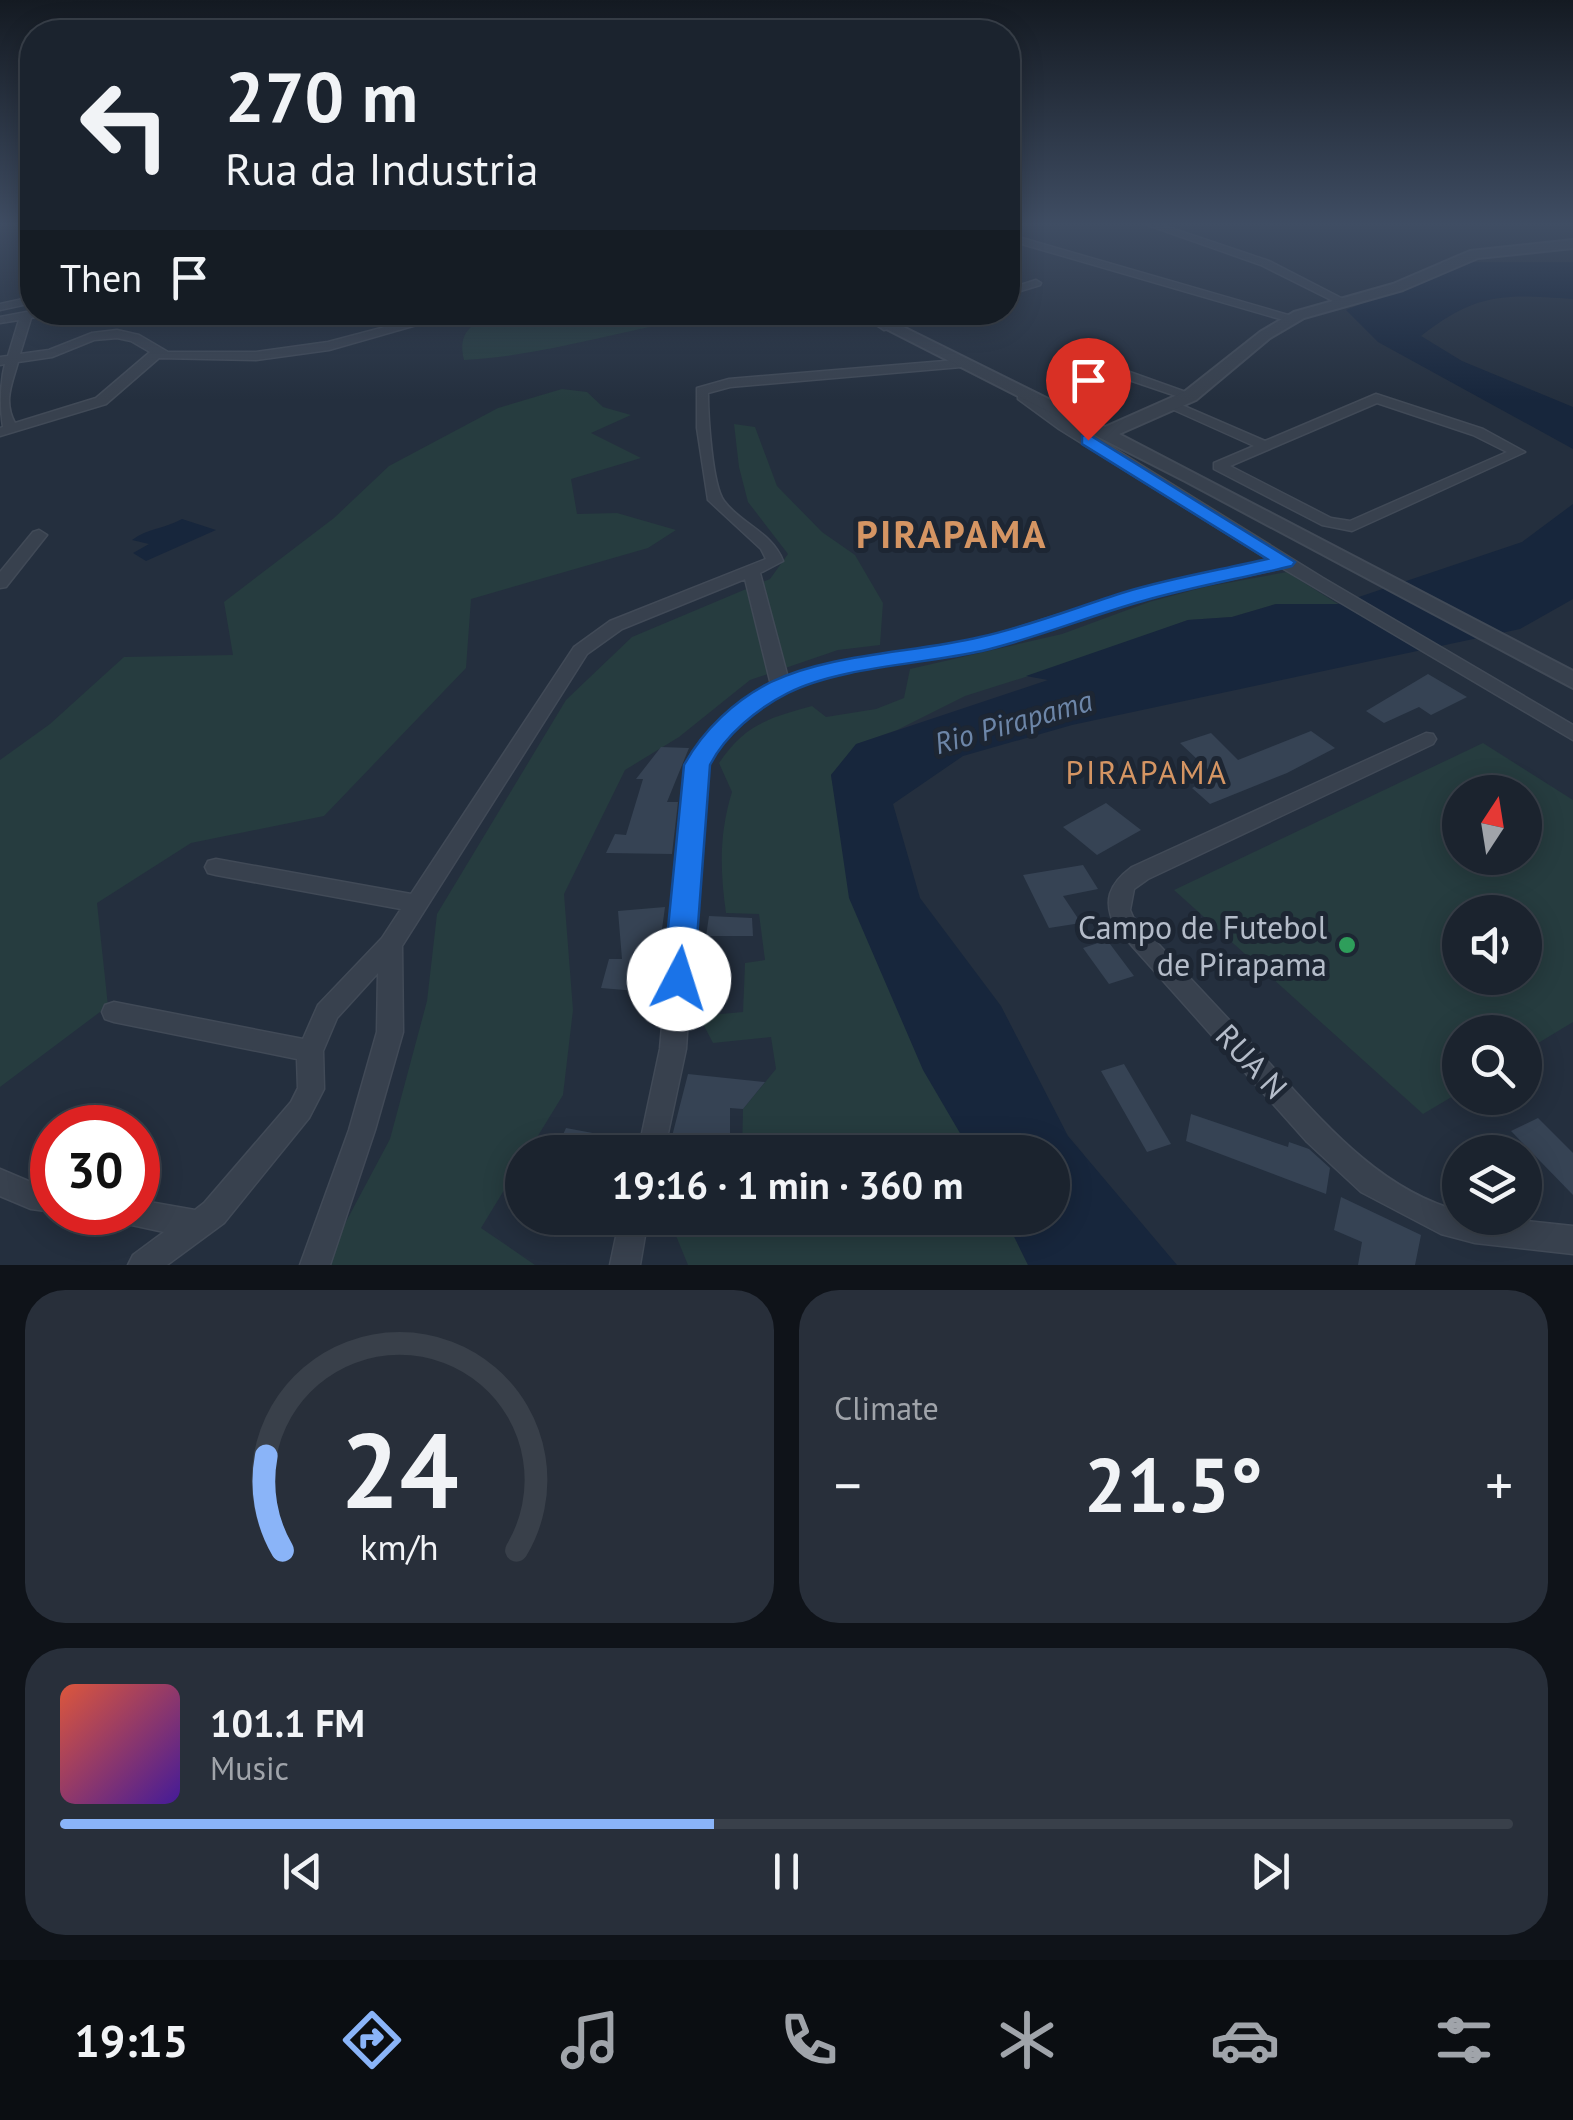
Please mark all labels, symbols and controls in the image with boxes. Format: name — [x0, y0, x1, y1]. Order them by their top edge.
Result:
text: 270 m — [225, 51, 418, 141]
icon: left — [60, 60, 190, 190]
text: Rua da Industria — [225, 139, 539, 197]
icon: arrive — [162, 250, 217, 305]
text: Then — [60, 253, 142, 302]
pin — [1046, 338, 1131, 441]
icon: arrive — [1061, 353, 1116, 408]
district label: PIRAPAMA — [856, 509, 1048, 558]
water label: Rio Pirapama — [929, 680, 1097, 762]
district label: PIRAPAMA — [1066, 751, 1228, 793]
north arrow — [1442, 775, 1542, 875]
map controls — [1442, 775, 1542, 1235]
button: sound — [1442, 895, 1542, 995]
place label: Campo de Futebol de Pirapama — [1078, 906, 1328, 985]
position arrow — [627, 927, 731, 1031]
marker: Campo de Futebol de Pirapama — [1336, 934, 1358, 956]
street label: RUA N — [1207, 1015, 1297, 1107]
button: search — [1442, 1015, 1542, 1115]
speed limit sign: 30 — [30, 1105, 160, 1235]
button: layers — [1442, 1135, 1542, 1235]
text: 19:16 · 1 min · 360 m — [612, 1160, 963, 1209]
text: Climate — [834, 1387, 939, 1429]
text: 24 — [341, 1402, 458, 1537]
text: 21.5° — [1084, 1436, 1263, 1533]
text: − — [834, 1449, 862, 1520]
text: + — [1485, 1449, 1513, 1520]
text: km/h — [360, 1524, 439, 1570]
text: 101.1 FM — [210, 1698, 365, 1747]
text: Music — [210, 1747, 289, 1789]
icon: previous — [275, 1844, 330, 1899]
icon: pause — [759, 1844, 814, 1899]
icon: next — [1243, 1844, 1298, 1899]
icon: directions — [337, 2005, 407, 2075]
icon: music — [555, 2005, 625, 2075]
icon: phone — [774, 2005, 844, 2075]
icon: climate — [992, 2005, 1062, 2075]
icon: car — [1210, 2005, 1280, 2075]
icon: filters — [1429, 2005, 1499, 2075]
text: 19:15 — [74, 2011, 188, 2069]

